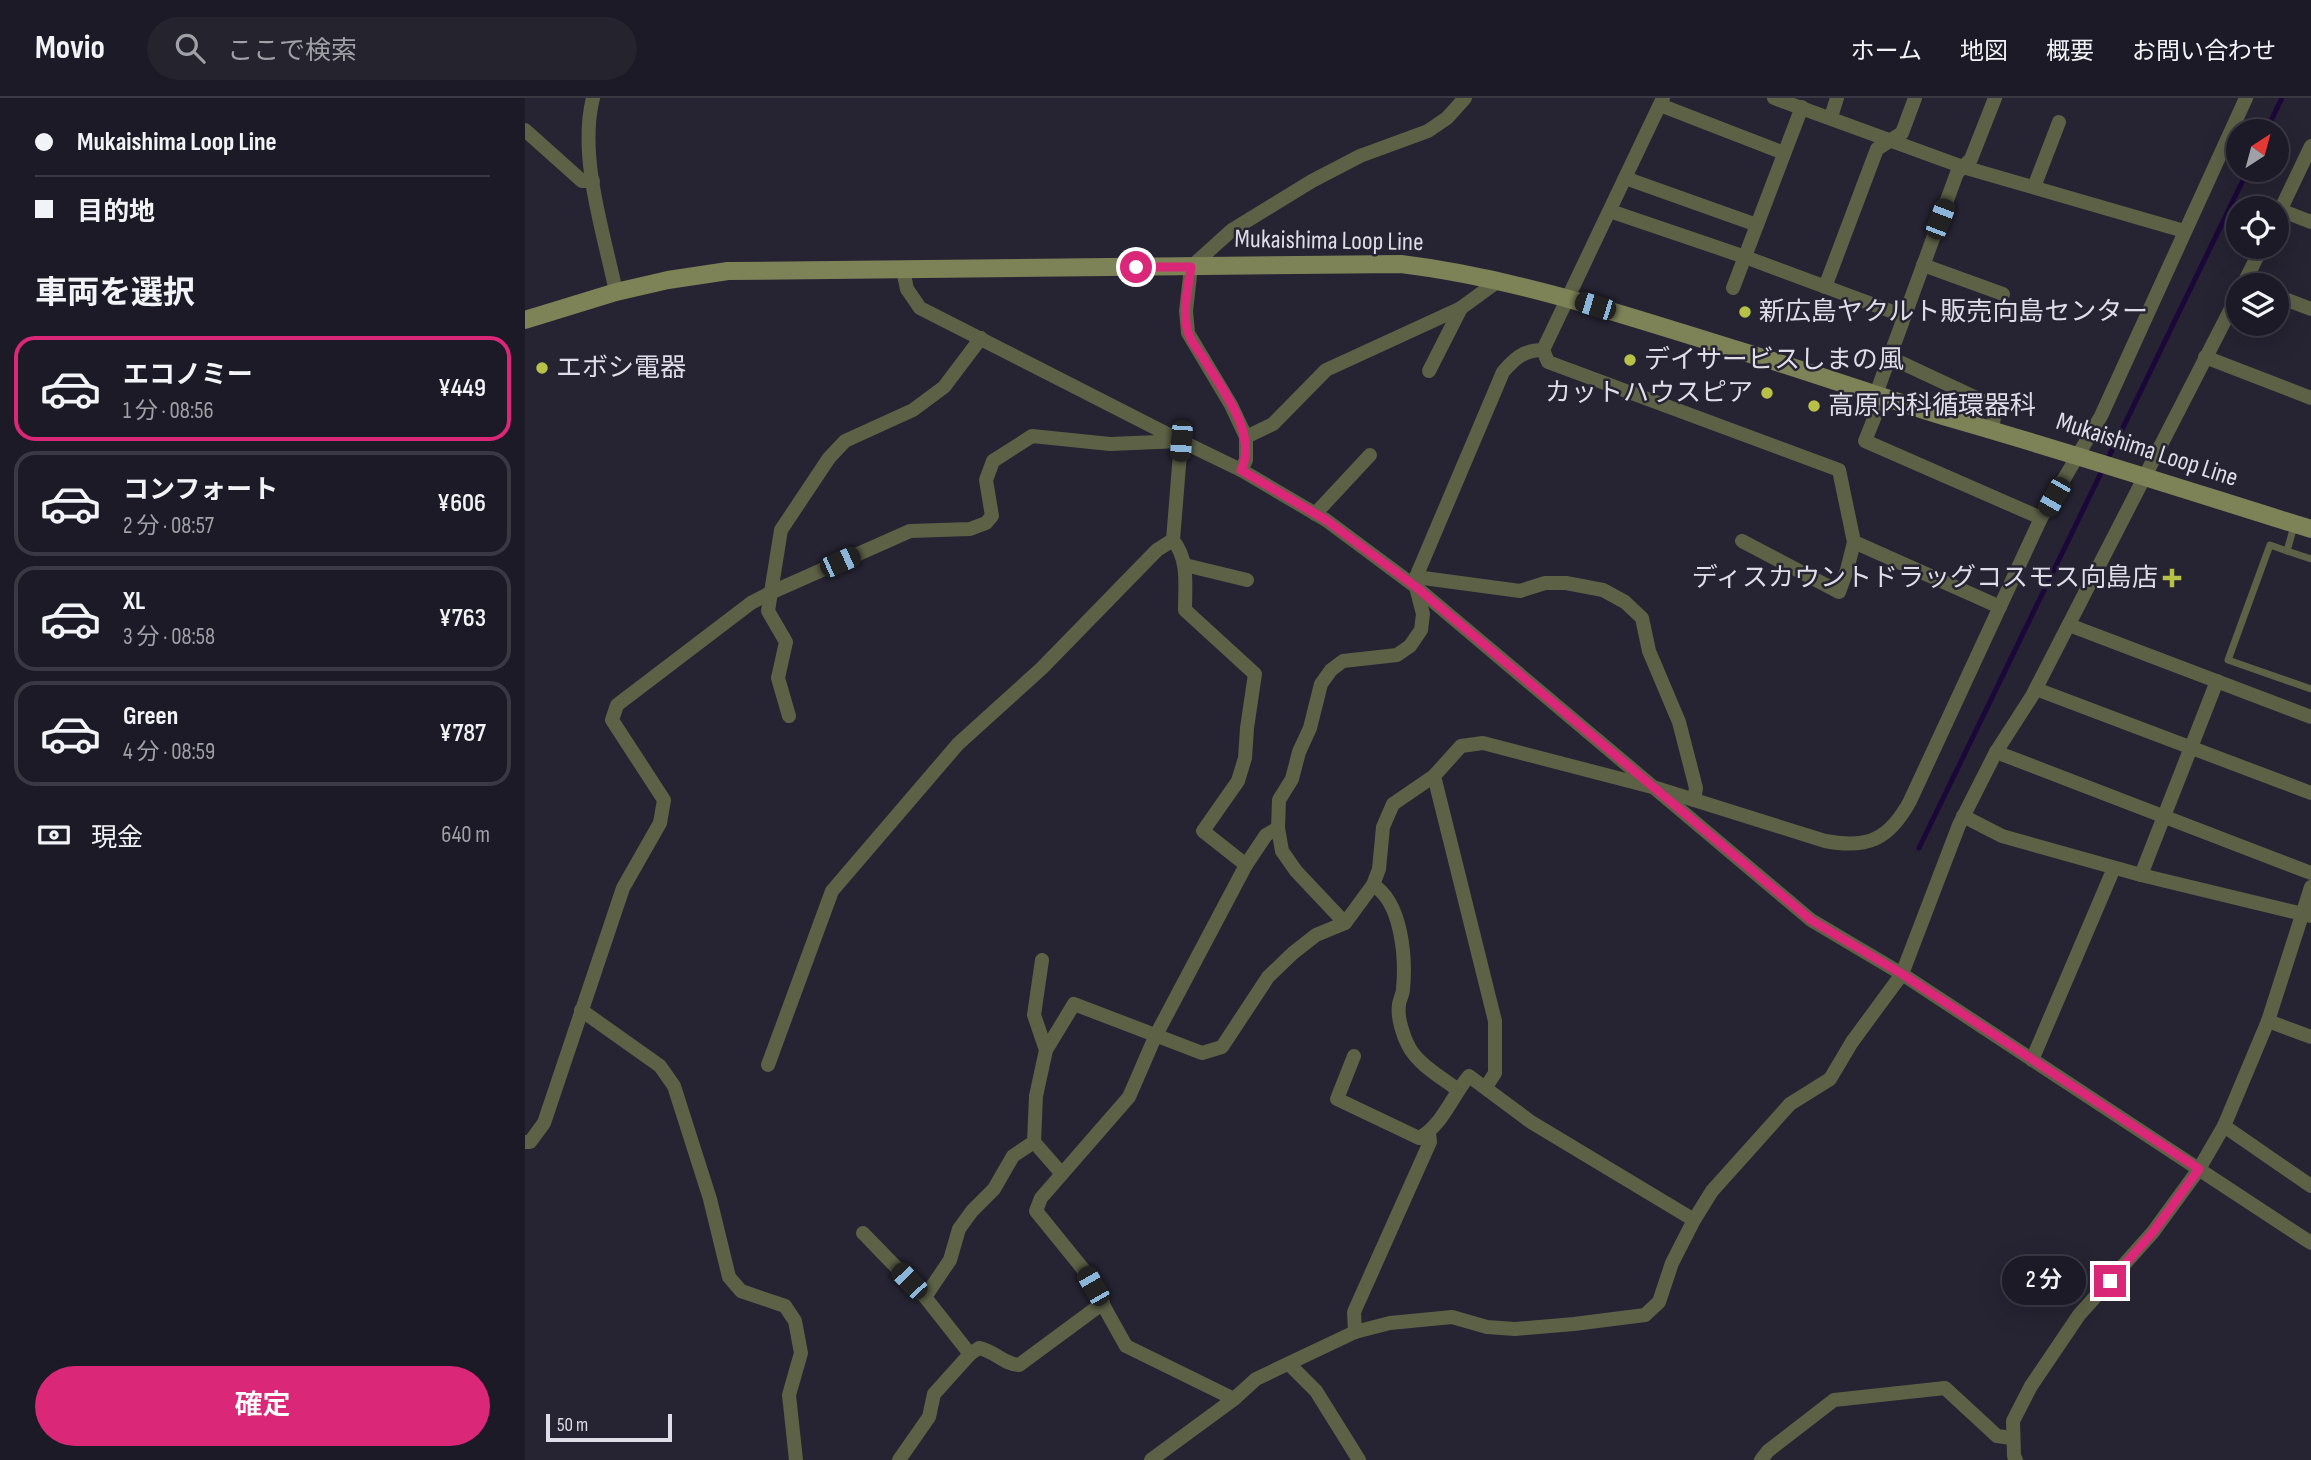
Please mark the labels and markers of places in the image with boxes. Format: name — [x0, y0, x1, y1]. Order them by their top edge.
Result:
place label: 新広島ヤクルト販売向島センター — [1759, 297, 2148, 328]
marker: 新広島ヤクルト販売向島センター — [1737, 304, 1753, 320]
place label: デイサービスしまの風 — [1644, 345, 1904, 376]
marker: デイサービスしまの風 — [1622, 352, 1638, 368]
place label: エボシ電器 — [556, 353, 686, 384]
marker: エボシ電器 — [534, 360, 550, 376]
place label: カットハウスピア — [1545, 378, 1753, 409]
marker: カットハウスピア — [1759, 385, 1775, 401]
place label: 高原内科循環器科 — [1828, 391, 2036, 422]
marker: 高原内科循環器科 — [1806, 398, 1822, 414]
place label: ディスカウントドラッグコスモス向島店 — [1692, 563, 2158, 594]
marker: ディスカウントドラッグコスモス向島店 — [2164, 570, 2180, 586]

